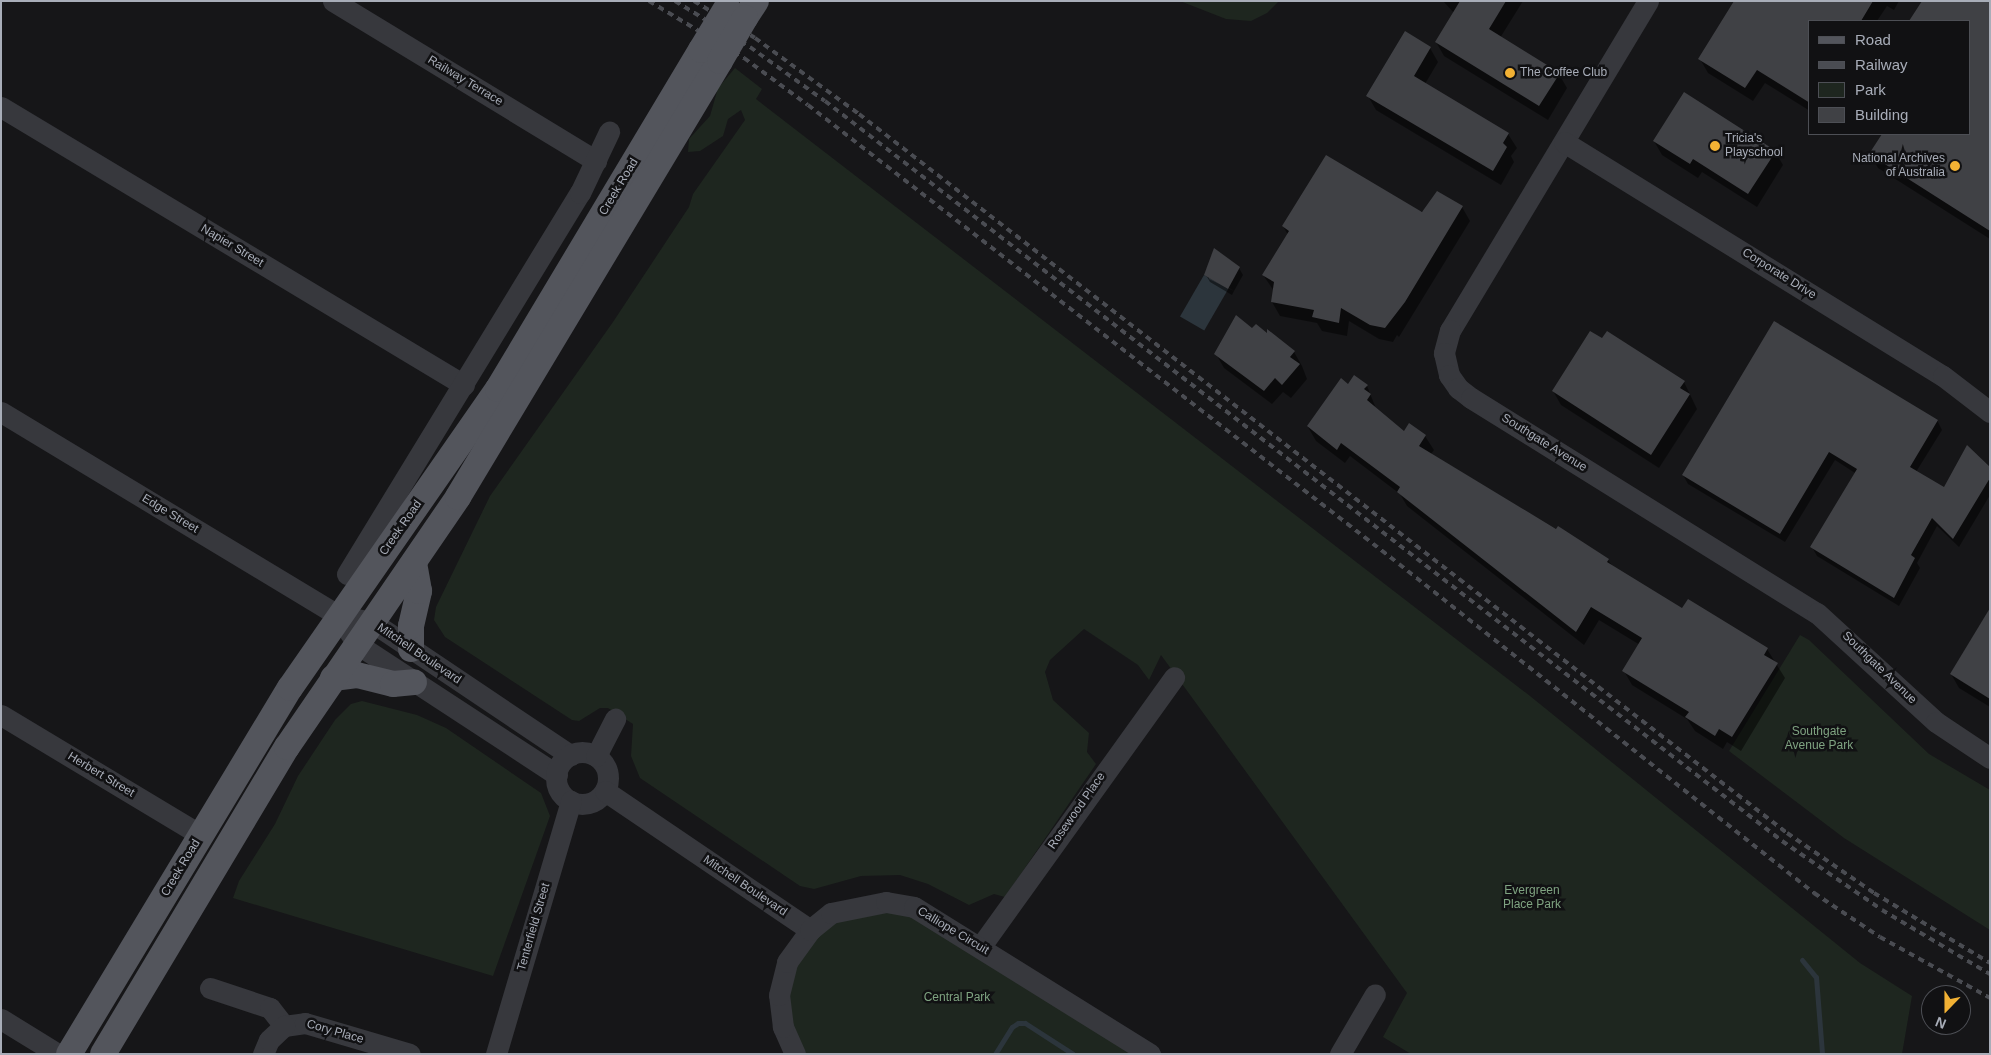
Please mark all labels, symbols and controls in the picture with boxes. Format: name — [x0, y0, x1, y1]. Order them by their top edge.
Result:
legend — [1808, 20, 1971, 135]
text: Road — [1855, 31, 1891, 48]
street label: Railway Terrace — [425, 53, 505, 109]
text: Railway — [1855, 56, 1908, 73]
place label: The Coffee Club — [1520, 66, 1607, 80]
marker: The Coffee Club — [1504, 67, 1516, 79]
text: Park — [1855, 81, 1886, 98]
text: Building — [1855, 106, 1908, 123]
place label: Tricia's Playschool — [1725, 132, 1783, 160]
marker: Tricia's Playschool — [1709, 140, 1721, 152]
place label: National Archives of Australia — [1852, 152, 1945, 180]
street label: Creek Road — [596, 156, 642, 218]
marker: National Archives of Australia — [1949, 160, 1961, 172]
street label: Napier Street — [198, 222, 266, 270]
street label: Corporate Drive — [1739, 245, 1819, 303]
street label: Southgate Avenue — [1498, 411, 1590, 475]
street label: Edge Street — [139, 492, 201, 536]
street label: Creek Road — [377, 498, 425, 558]
street label: Mitchell Boulevard — [374, 621, 464, 687]
street label: Southgate Avenue — [1839, 629, 1919, 707]
park label: Southgate Avenue Park — [1785, 725, 1853, 753]
street label: Herbert Street — [65, 749, 137, 801]
street label: Rosewood Place — [1045, 770, 1109, 852]
street label: Creek Road — [158, 837, 204, 899]
street label: Mitchell Boulevard — [700, 853, 790, 919]
street label: Tenterfield Street — [515, 881, 553, 973]
park label: Evergreen Place Park — [1503, 884, 1561, 912]
street label: Calliope Circuit — [915, 904, 991, 958]
north arrow — [1921, 985, 1971, 1035]
park label: Central Park — [924, 991, 990, 1005]
text: N — [1933, 1014, 1948, 1032]
street label: Cory Place — [305, 1017, 365, 1047]

